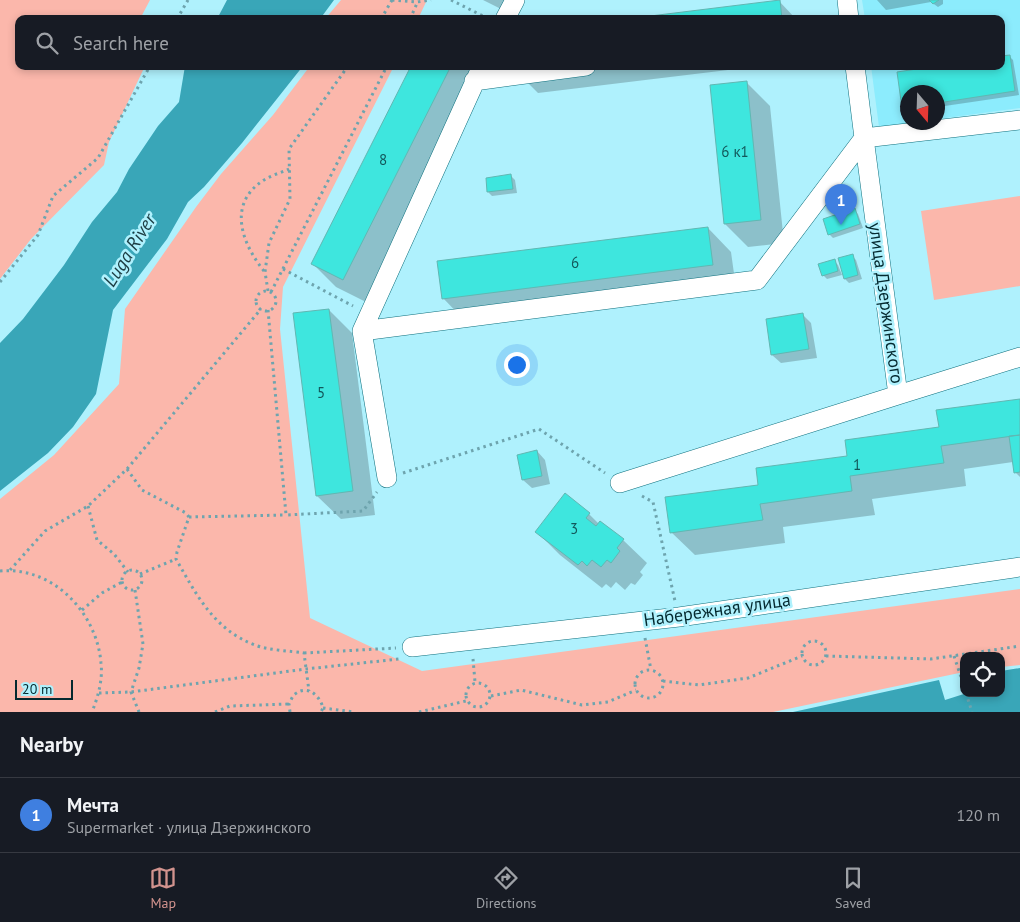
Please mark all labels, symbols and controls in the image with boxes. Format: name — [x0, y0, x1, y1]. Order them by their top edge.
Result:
search box — [15, 15, 1005, 70]
icon: search — [33, 29, 61, 57]
text: Search here — [73, 31, 169, 55]
north arrow — [900, 85, 945, 130]
house number: 6 к1 — [721, 142, 749, 161]
house number: 8 — [379, 150, 387, 169]
pin: 1 — [825, 184, 857, 225]
water label: Luga River — [97, 208, 162, 291]
street label: улица Дзержинского — [864, 221, 909, 385]
house number: 6 — [571, 253, 579, 272]
your location — [504, 352, 530, 378]
house number: 5 — [317, 383, 325, 402]
house number: 1 — [853, 455, 861, 474]
house number: 3 — [570, 519, 578, 538]
street label: Набережная улица — [642, 588, 792, 631]
map controls — [960, 652, 1005, 697]
button: locate — [960, 652, 1005, 697]
scale bar — [15, 677, 72, 700]
text: 20 m — [22, 680, 52, 698]
text: Nearby — [20, 731, 83, 758]
text: Мечта — [67, 793, 119, 817]
text: 1 — [31, 805, 41, 825]
text: 120 m — [957, 805, 1000, 825]
text: Supermarket · улица Дзержинского — [67, 817, 311, 837]
tab: Map — [149, 864, 177, 912]
tab: Directions — [476, 864, 536, 912]
tab: Saved — [835, 864, 871, 912]

